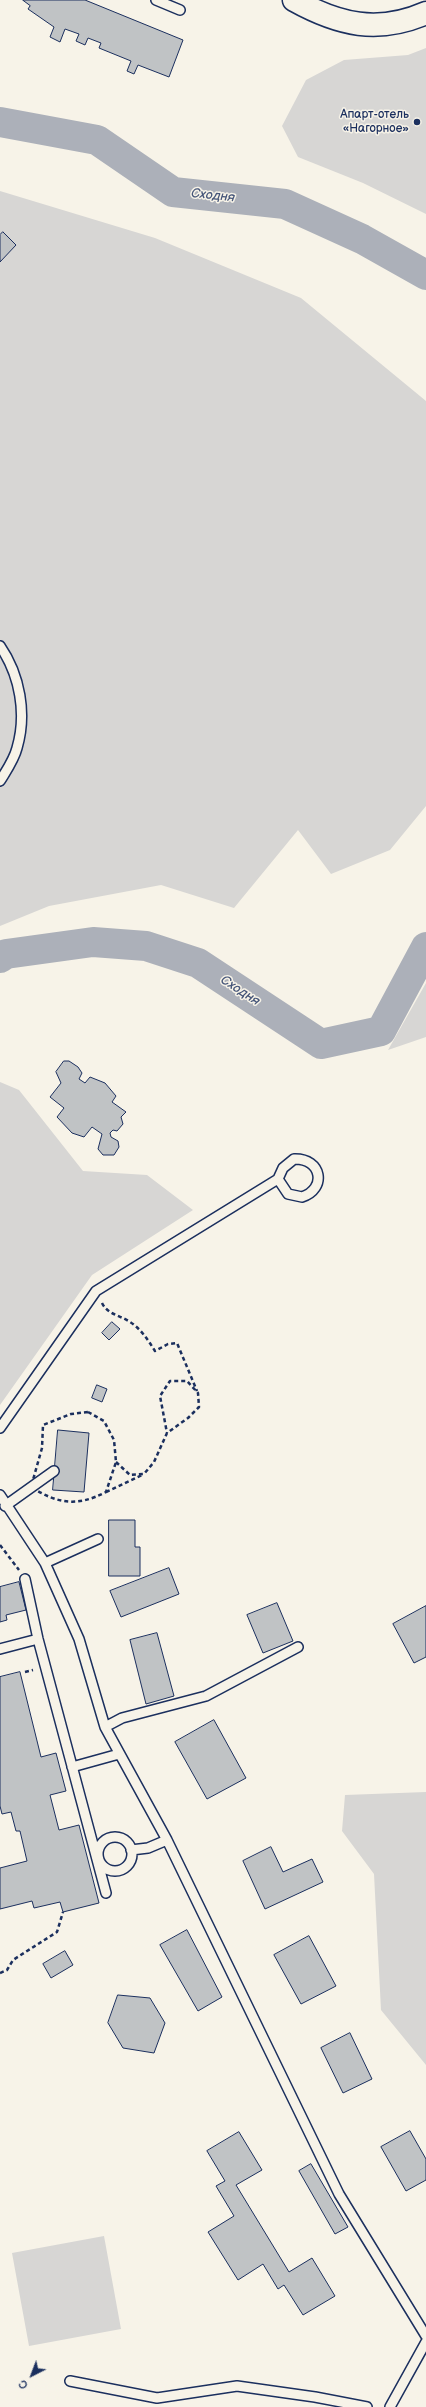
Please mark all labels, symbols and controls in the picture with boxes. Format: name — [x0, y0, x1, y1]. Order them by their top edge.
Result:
place label: Апарт-отель «Нагорное» — [340, 108, 409, 136]
marker: Апарт-отель «Нагорное» — [412, 117, 422, 127]
water label: Сходня — [190, 186, 236, 206]
water label: Сходня — [217, 972, 263, 1010]
north arrow — [12, 2355, 52, 2395]
text: С — [16, 2377, 31, 2392]

